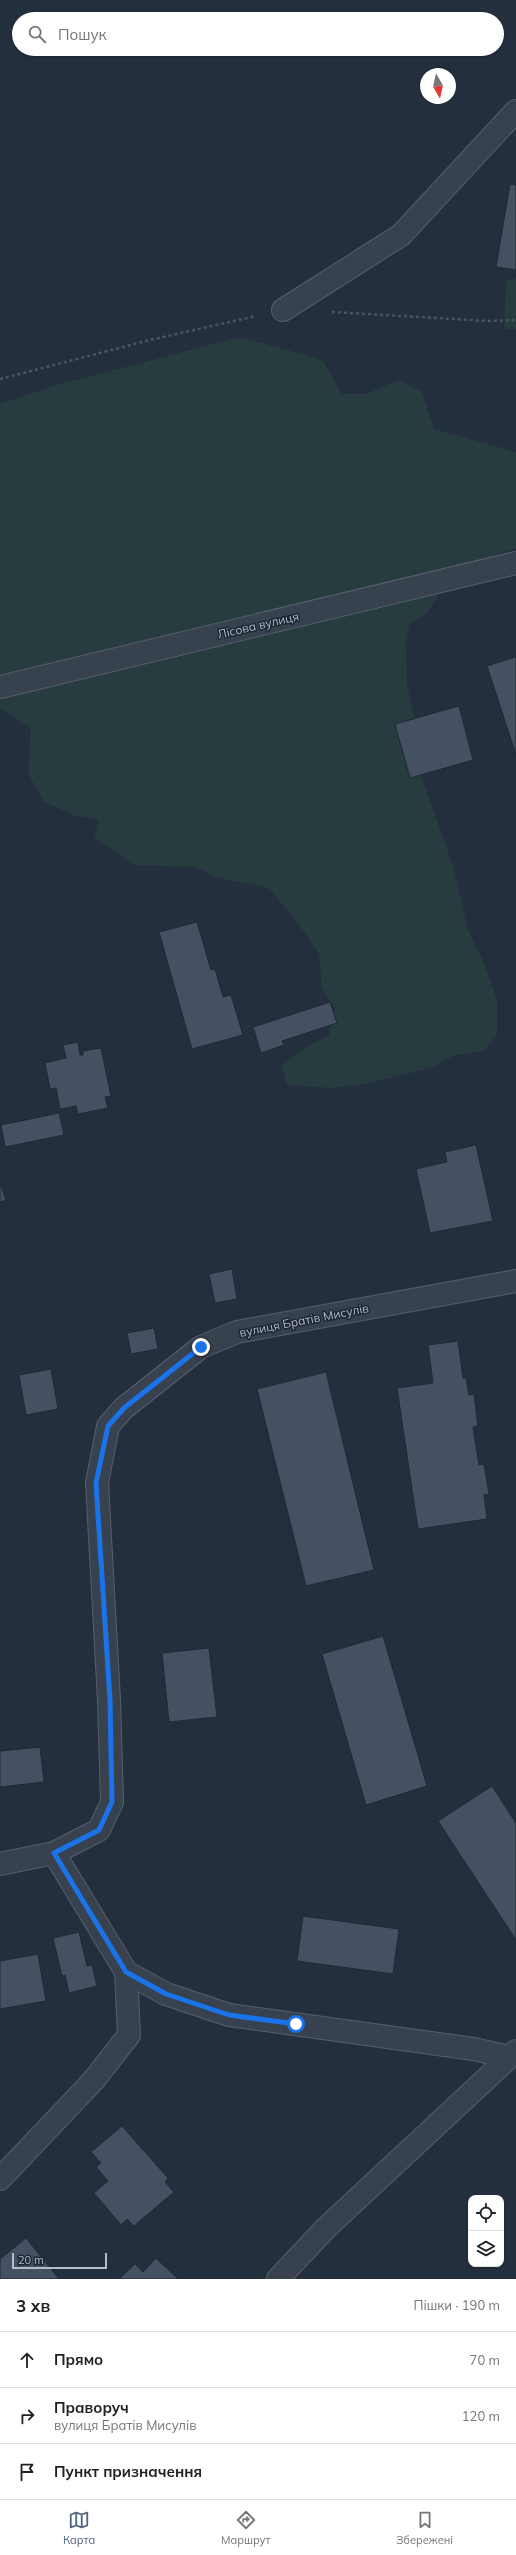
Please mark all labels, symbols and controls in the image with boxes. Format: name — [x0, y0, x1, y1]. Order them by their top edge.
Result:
search box — [12, 12, 504, 56]
icon: search — [26, 23, 48, 45]
text: Пошук — [58, 25, 107, 44]
north arrow — [420, 68, 456, 104]
street label: Лісова вулиця — [216, 608, 300, 642]
street label: вулиця Братів Мисулів — [238, 1300, 370, 1340]
route end — [192, 1338, 210, 1356]
route start — [287, 2015, 305, 2033]
map controls — [468, 2195, 504, 2267]
button: locate — [468, 2195, 504, 2231]
button: layers — [468, 2231, 504, 2267]
scale bar — [12, 2251, 107, 2270]
text: 20 m — [18, 2253, 44, 2267]
text: 3 хв — [16, 2295, 50, 2316]
text: Пішки · 190 m — [413, 2297, 500, 2313]
icon: ahead — [16, 2349, 38, 2371]
text: Прямо — [54, 2350, 103, 2369]
text: 70 m — [470, 2352, 500, 2368]
text: Праворуч — [54, 2398, 129, 2417]
icon: right — [16, 2405, 38, 2427]
text: 120 m — [462, 2408, 500, 2424]
text: вулиця Братів Мисулів — [54, 2417, 196, 2433]
icon: arrive — [16, 2461, 38, 2483]
text: Пункт призначення — [54, 2462, 202, 2481]
tab: Карта — [63, 2509, 95, 2547]
tab: Маршрут — [221, 2509, 271, 2547]
tab: Збережені — [396, 2509, 453, 2547]

